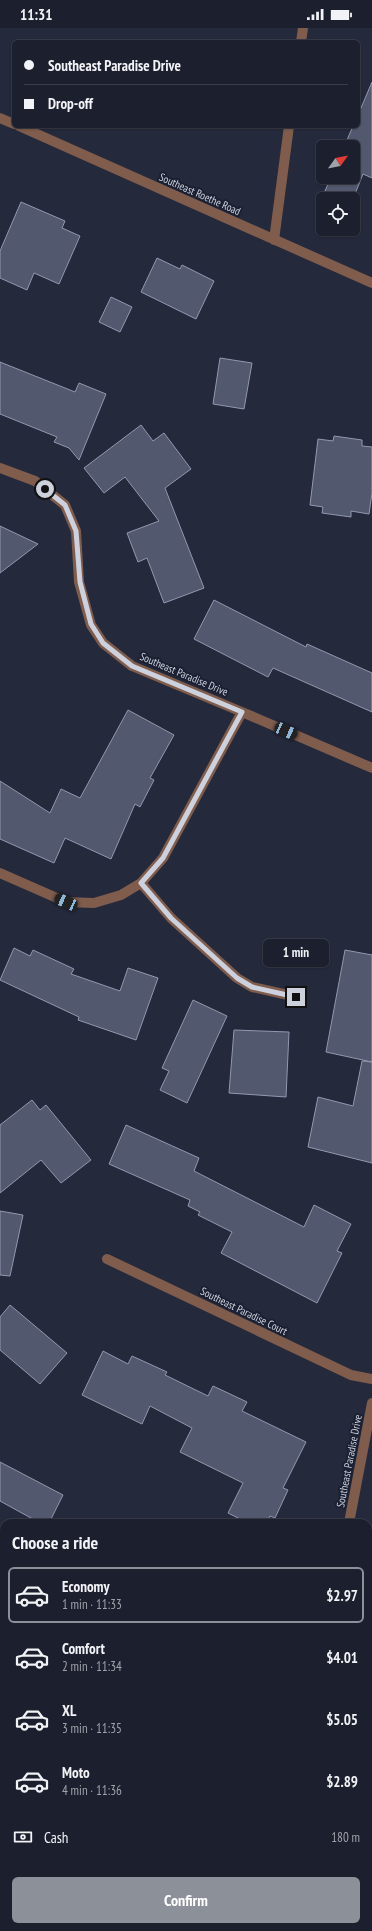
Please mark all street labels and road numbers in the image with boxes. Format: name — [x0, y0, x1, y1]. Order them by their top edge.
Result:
street label: Southeast Roethe Road — [157, 170, 243, 218]
street label: Southeast Paradise Drive — [138, 649, 231, 699]
street label: Southeast Paradise Court — [198, 1284, 290, 1338]
street label: Southeast Paradise Drive — [333, 1413, 365, 1509]

